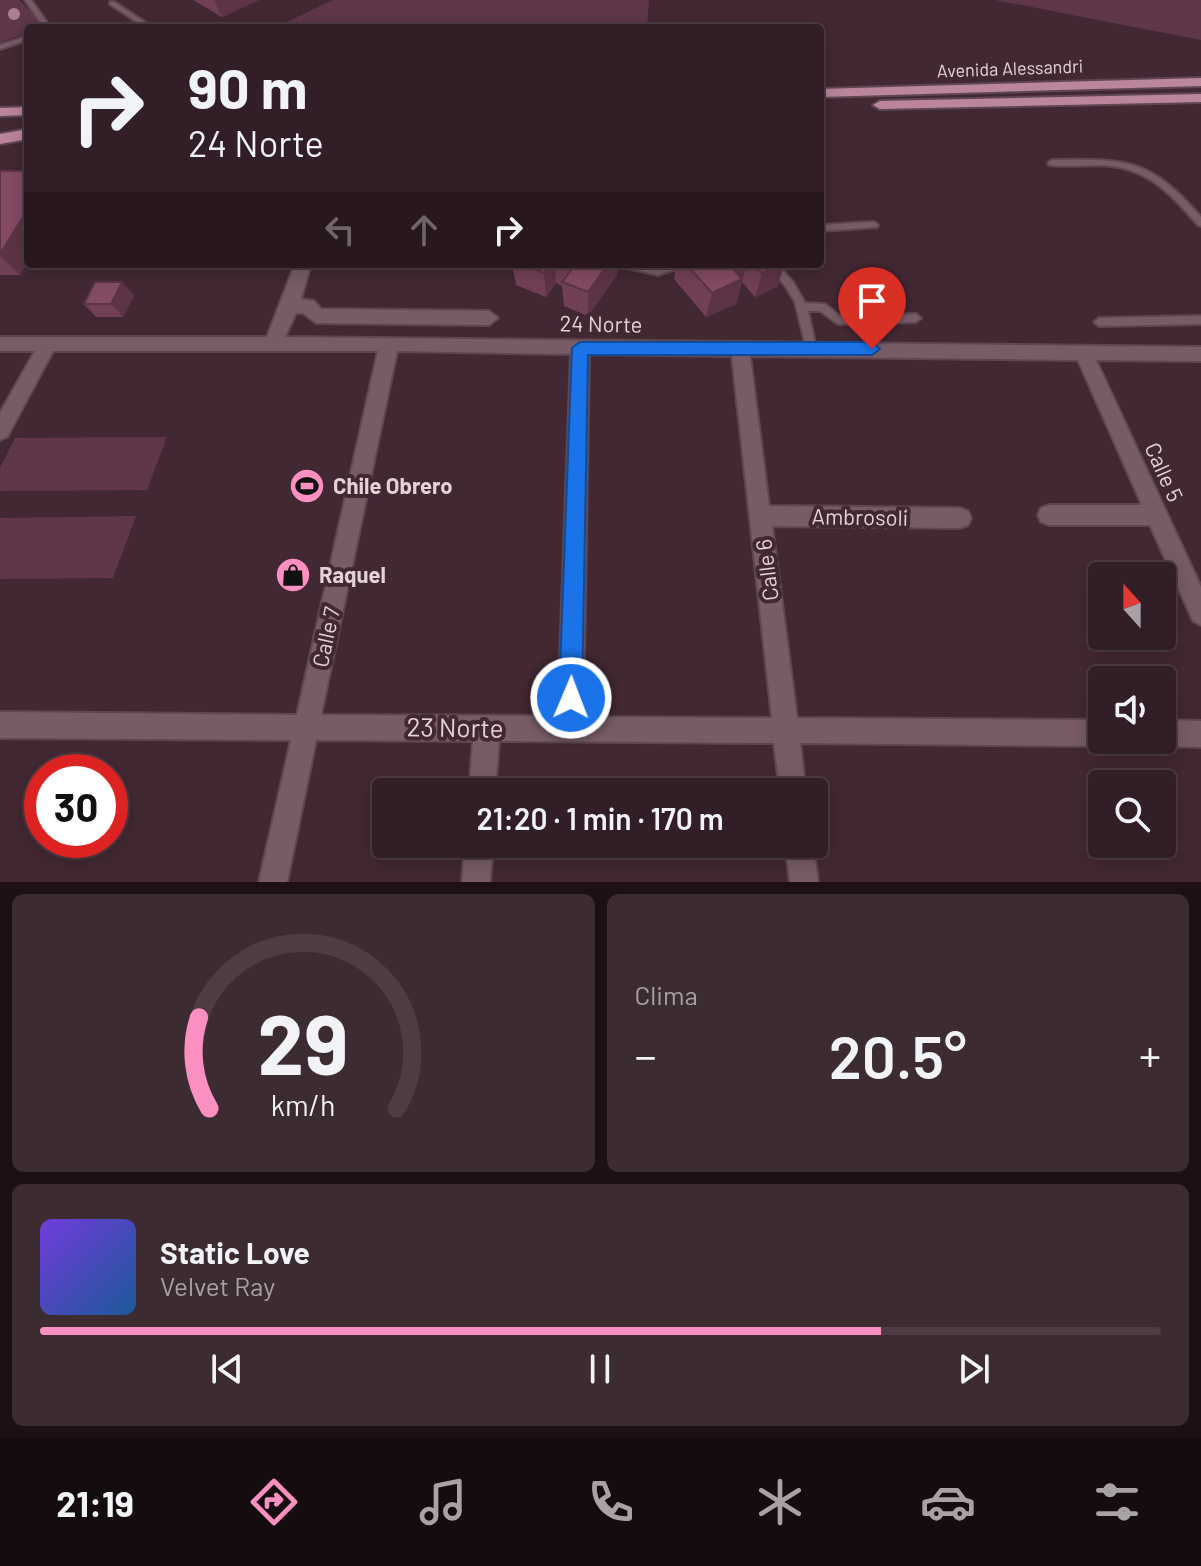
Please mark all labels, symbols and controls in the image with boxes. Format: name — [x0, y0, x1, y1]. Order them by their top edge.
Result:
text: 90 m — [188, 53, 308, 120]
street label: Avenida Alessandri — [936, 54, 1084, 82]
icon: right — [56, 56, 160, 160]
text: 24 Norte — [188, 121, 324, 164]
icon: left — [318, 208, 362, 252]
icon: ahead — [402, 208, 446, 252]
icon: right — [486, 208, 530, 252]
pin — [838, 267, 906, 349]
icon: arrive — [850, 279, 894, 323]
street label: 24 Norte — [559, 309, 643, 337]
street label: Calle 5 — [1140, 438, 1189, 505]
sports icon: Chile Obrero — [288, 467, 326, 505]
place label: Chile Obrero — [333, 472, 452, 498]
street label: Ambrosoli — [811, 502, 909, 530]
street label: Calle 6 — [749, 538, 783, 602]
shop icon: Raquel — [274, 556, 312, 594]
place label: Raquel — [319, 561, 386, 587]
north arrow — [1088, 562, 1176, 650]
map controls — [1088, 562, 1176, 858]
street label: Calle 7 — [306, 604, 344, 669]
position arrow — [529, 656, 613, 740]
button: sound — [1088, 666, 1176, 754]
street label: 23 Norte — [406, 710, 504, 743]
speed limit sign: 30 — [24, 754, 128, 858]
button: search — [1088, 770, 1176, 858]
text: 21:20 · 1 min · 170 m — [476, 800, 724, 836]
text: Clima — [635, 979, 698, 1010]
text: 29 — [258, 992, 349, 1092]
text: 20.5° — [829, 1019, 967, 1091]
text: − — [635, 1028, 657, 1081]
text: + — [1139, 1028, 1161, 1081]
text: km/h — [271, 1087, 336, 1122]
text: Static Love — [160, 1234, 310, 1270]
text: Velvet Ray — [160, 1270, 275, 1301]
icon: previous — [205, 1347, 249, 1391]
icon: pause — [578, 1347, 622, 1391]
icon: next — [952, 1347, 996, 1391]
icon: directions — [246, 1474, 302, 1530]
icon: music — [415, 1474, 471, 1530]
icon: phone — [583, 1474, 639, 1530]
icon: climate — [752, 1474, 808, 1530]
icon: car — [920, 1474, 976, 1530]
icon: filters — [1089, 1474, 1145, 1530]
text: 21:19 — [56, 1481, 134, 1524]

